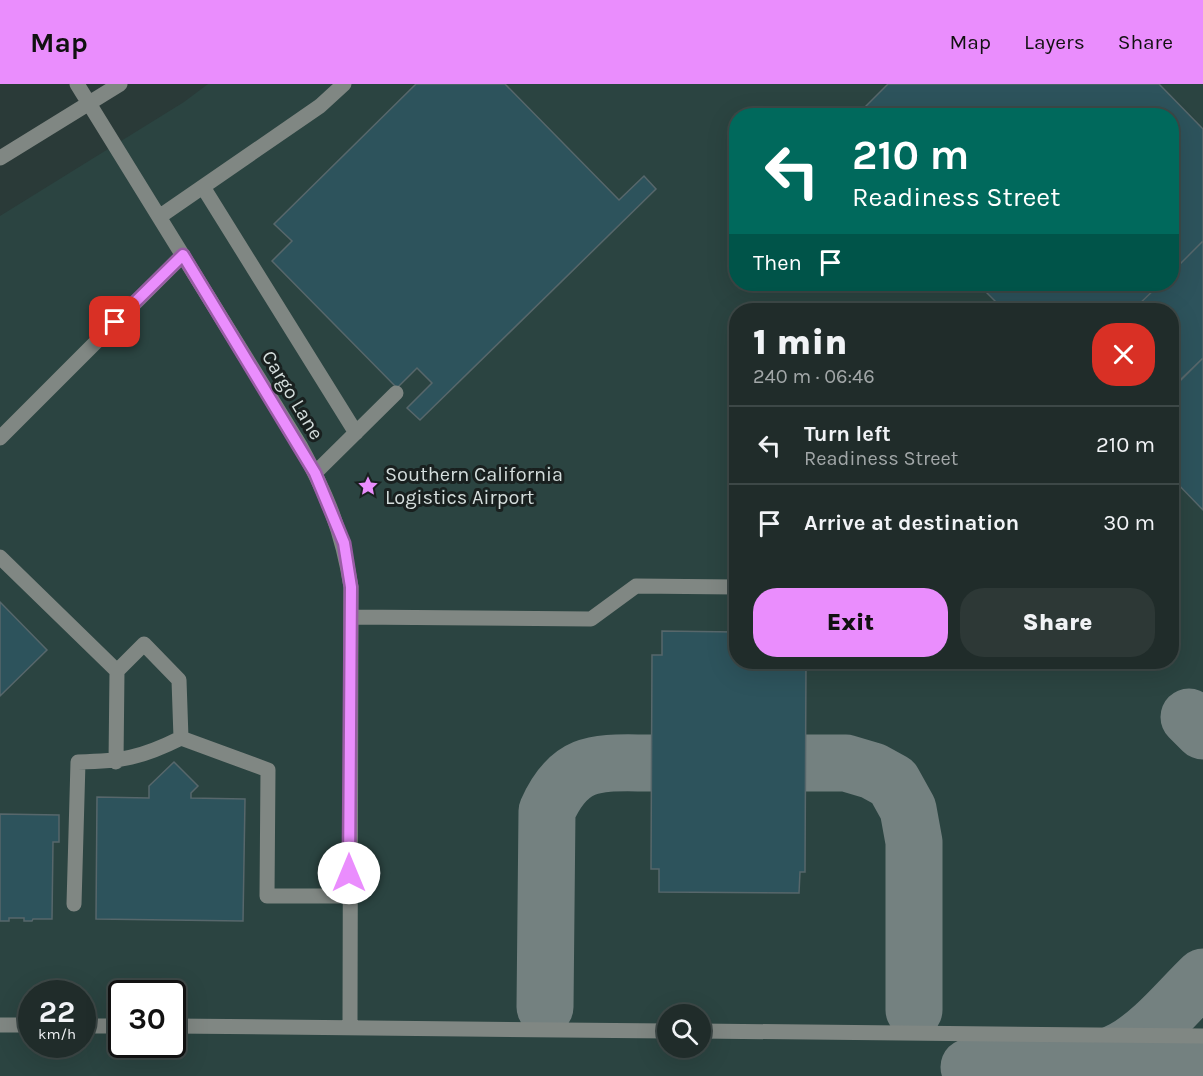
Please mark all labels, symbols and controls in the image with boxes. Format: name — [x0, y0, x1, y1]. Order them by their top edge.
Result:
text: Map — [30, 26, 88, 59]
text: Map — [949, 30, 991, 54]
text: Layers — [1024, 30, 1085, 54]
text: Share — [1118, 30, 1173, 54]
text: 210 m — [852, 130, 969, 180]
icon: left — [753, 132, 831, 210]
text: Readiness Street — [852, 181, 1060, 213]
icon: arrive — [814, 246, 847, 279]
text: Then — [753, 250, 802, 276]
pin — [89, 296, 140, 347]
icon: arrive — [98, 305, 131, 338]
text: 1 min — [753, 321, 847, 363]
button: close — [1092, 323, 1155, 386]
street label: Cargo Lane — [257, 347, 328, 444]
text: 240 m · 06:46 — [753, 365, 875, 388]
text: Turn left — [804, 421, 891, 447]
icon: left — [753, 429, 786, 462]
text: 210 m — [1096, 432, 1155, 458]
text: Readiness Street — [804, 447, 958, 470]
place label: Southern California Logistics Airport — [385, 463, 563, 509]
place icon: Southern California Logistics Airport — [356, 474, 380, 498]
icon: arrive — [753, 507, 786, 540]
text: Arrive at destination — [804, 510, 1019, 536]
text: 30 m — [1103, 510, 1155, 536]
button: Exit — [753, 588, 948, 657]
button: Share — [960, 588, 1155, 657]
position arrow — [317, 841, 381, 905]
speed limit sign: 30 — [108, 980, 186, 1058]
text: 22 — [39, 994, 75, 1030]
map controls — [657, 1004, 711, 1058]
button: search — [657, 1004, 711, 1058]
text: km/h — [38, 1025, 76, 1043]

